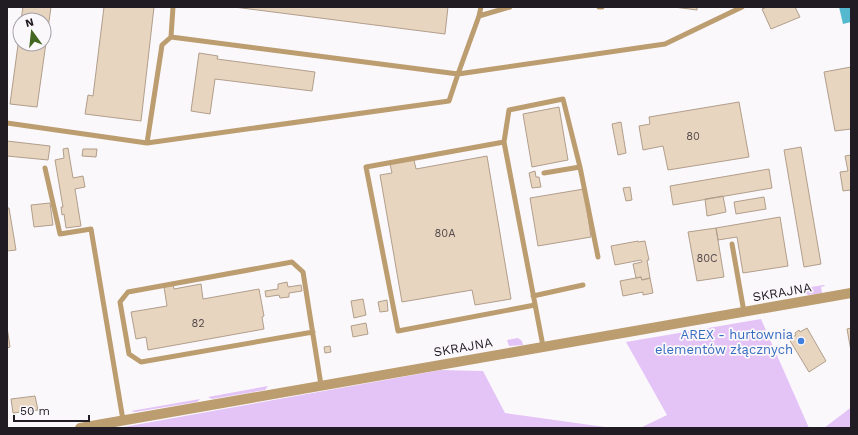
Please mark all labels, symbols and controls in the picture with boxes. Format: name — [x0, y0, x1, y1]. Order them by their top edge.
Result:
north arrow — [12, 12, 52, 52]
text: N — [24, 15, 35, 30]
house number: 80 — [686, 130, 700, 143]
house number: 80A — [435, 227, 455, 240]
house number: 80C — [696, 252, 718, 265]
street label: SKRAJNA — [751, 279, 813, 305]
house number: 82 — [191, 317, 205, 330]
place label: AREX - hurtownia elementów złącznych — [655, 327, 794, 357]
street label: SKRAJNA — [432, 334, 494, 360]
marker: AREX - hurtownia elementów złącznych — [796, 336, 806, 346]
scale bar — [14, 397, 89, 423]
text: 50 m — [20, 404, 50, 418]

